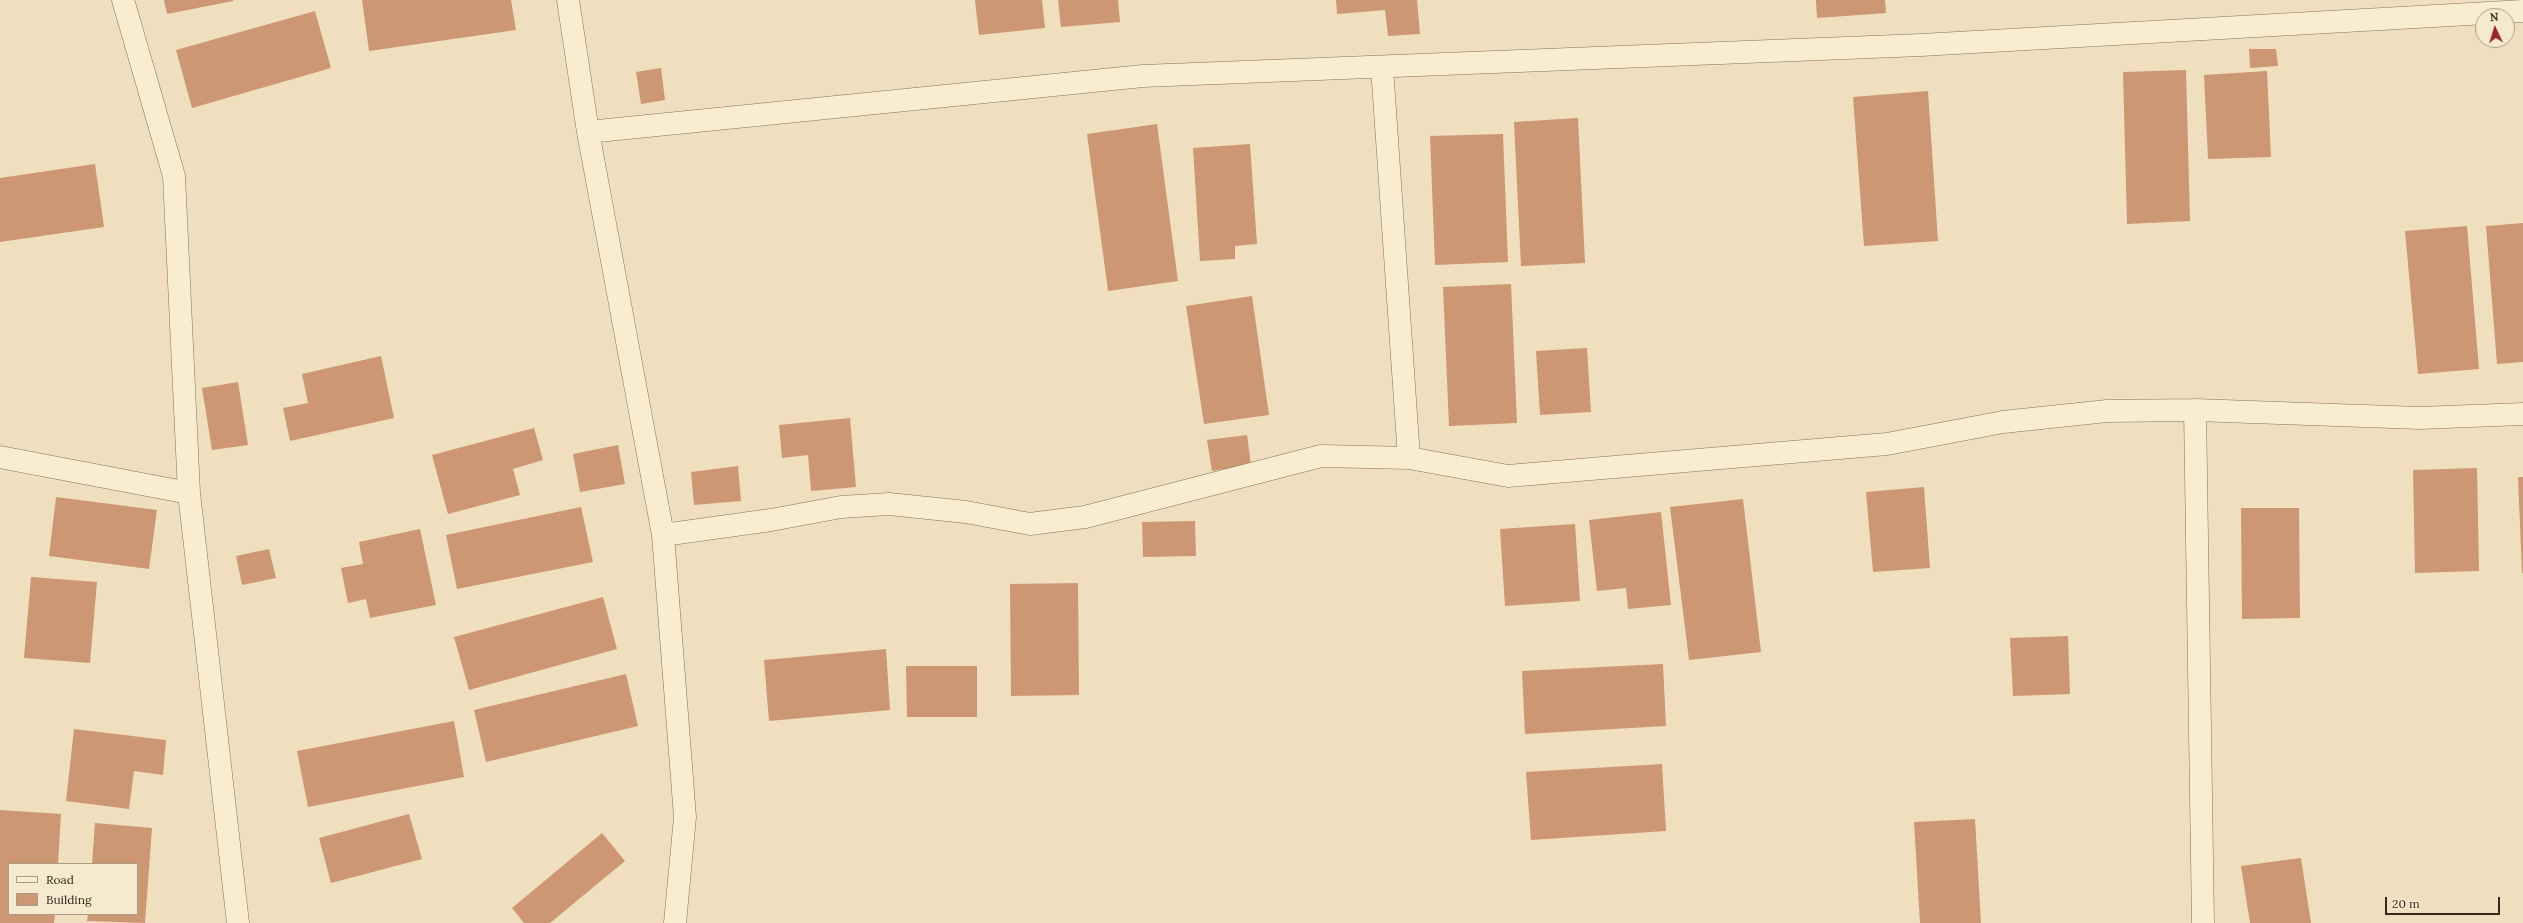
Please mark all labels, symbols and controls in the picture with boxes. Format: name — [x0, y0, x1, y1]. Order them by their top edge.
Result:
north arrow — [2475, 8, 2515, 48]
text: N — [2489, 10, 2499, 24]
legend — [8, 863, 138, 915]
text: Road — [46, 872, 74, 887]
scale bar — [2387, 889, 2502, 915]
text: Building — [46, 892, 92, 907]
text: 20 m — [2392, 896, 2420, 911]

